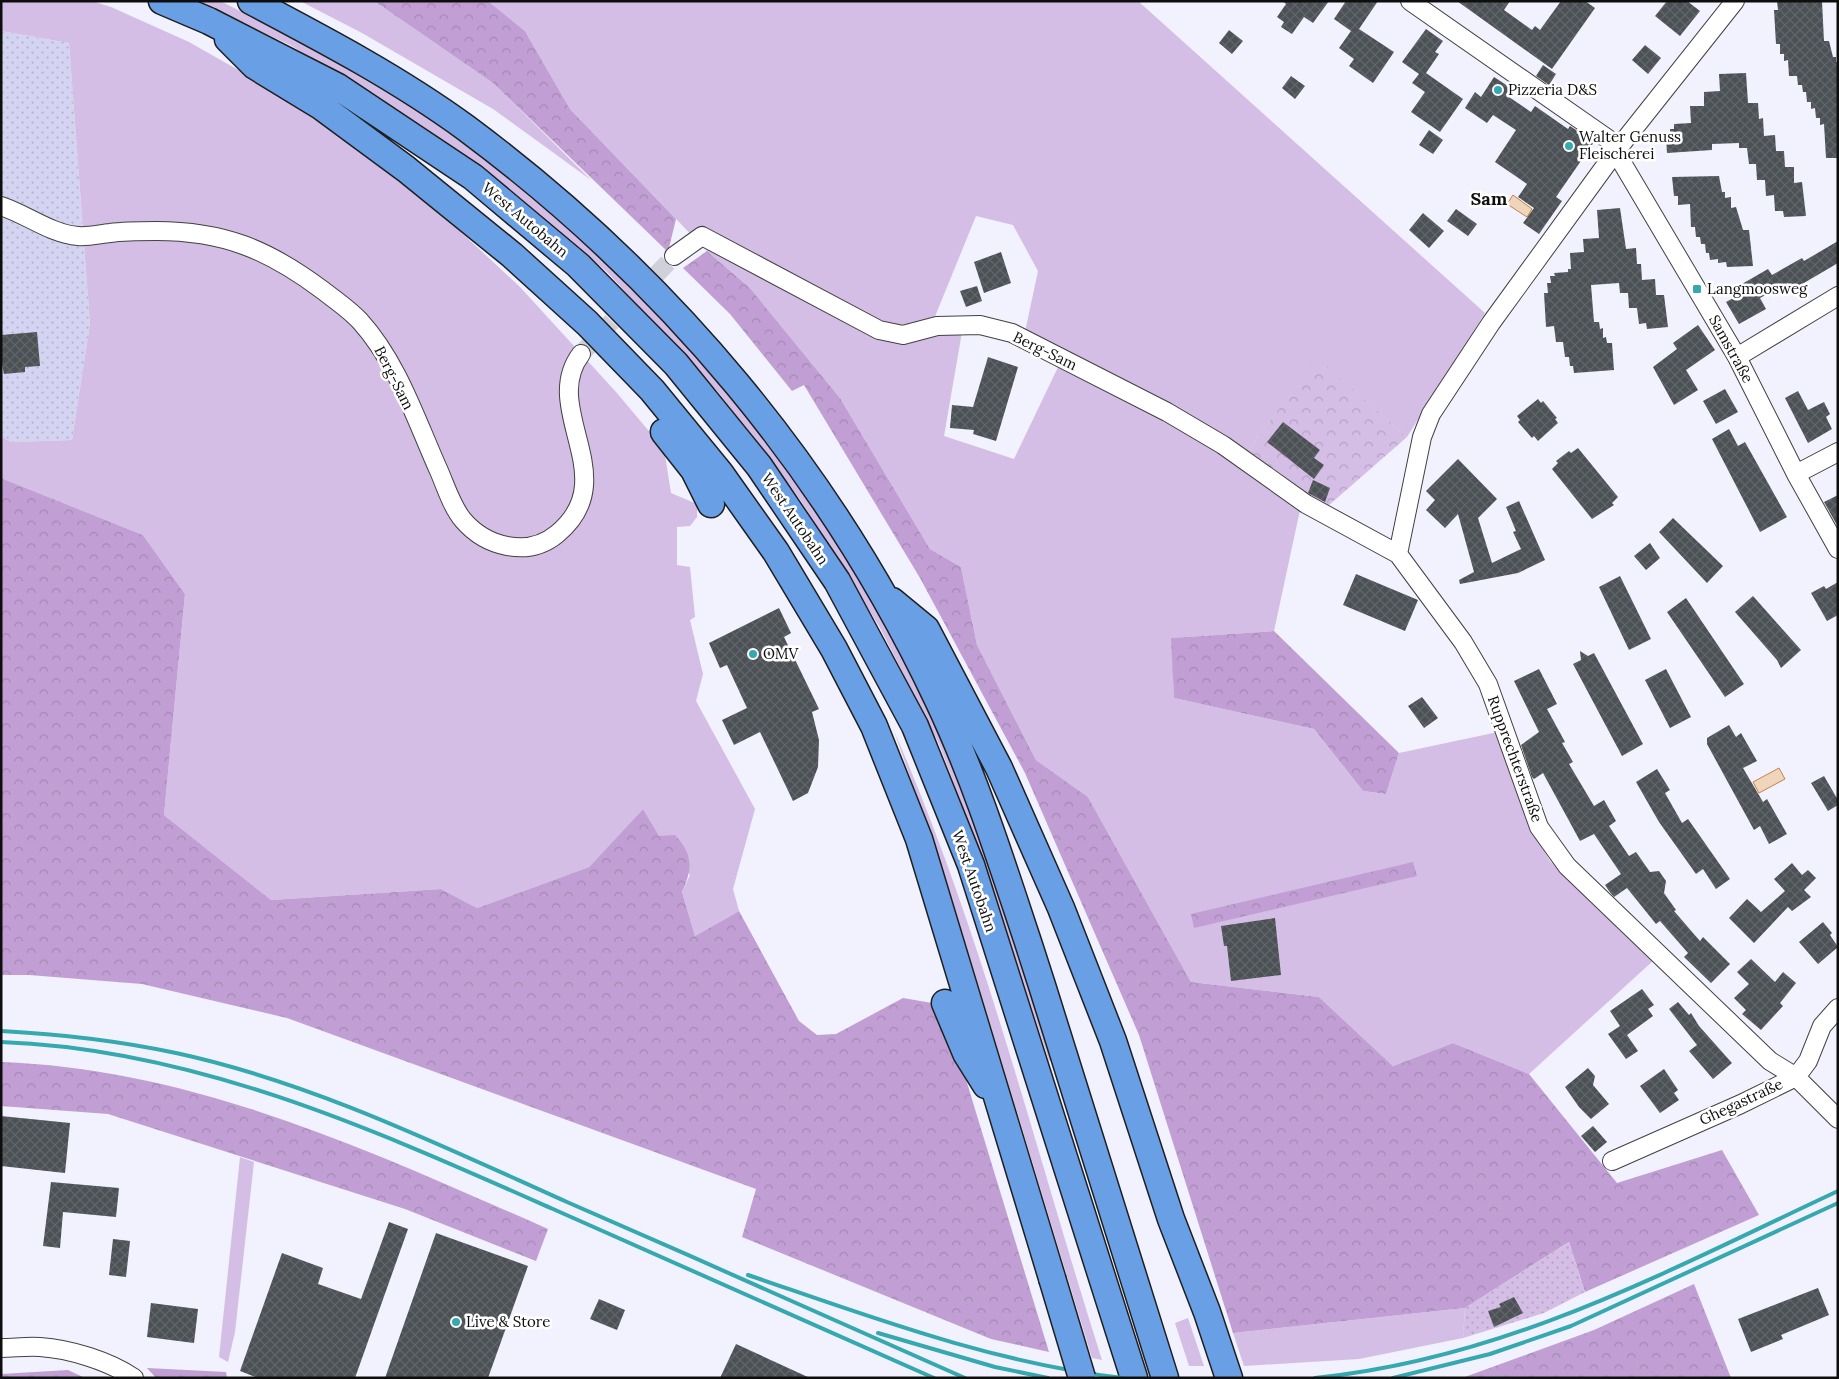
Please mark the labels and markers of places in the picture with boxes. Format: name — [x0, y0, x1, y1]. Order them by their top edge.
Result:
place label: Pizzeria D&S — [1508, 80, 1597, 99]
marker: Pizzeria D&S — [1492, 84, 1504, 96]
place label: Walter Genuss Fleischerei — [1579, 127, 1681, 163]
marker: Walter Genuss Fleischerei — [1563, 140, 1575, 152]
place label: Langmoosweg — [1707, 279, 1808, 298]
marker: Langmoosweg — [1691, 283, 1703, 295]
place label: OMV — [763, 644, 800, 663]
marker: OMV — [747, 648, 759, 660]
place label: Live & Store — [466, 1312, 550, 1331]
marker: Live & Store — [450, 1316, 462, 1328]

